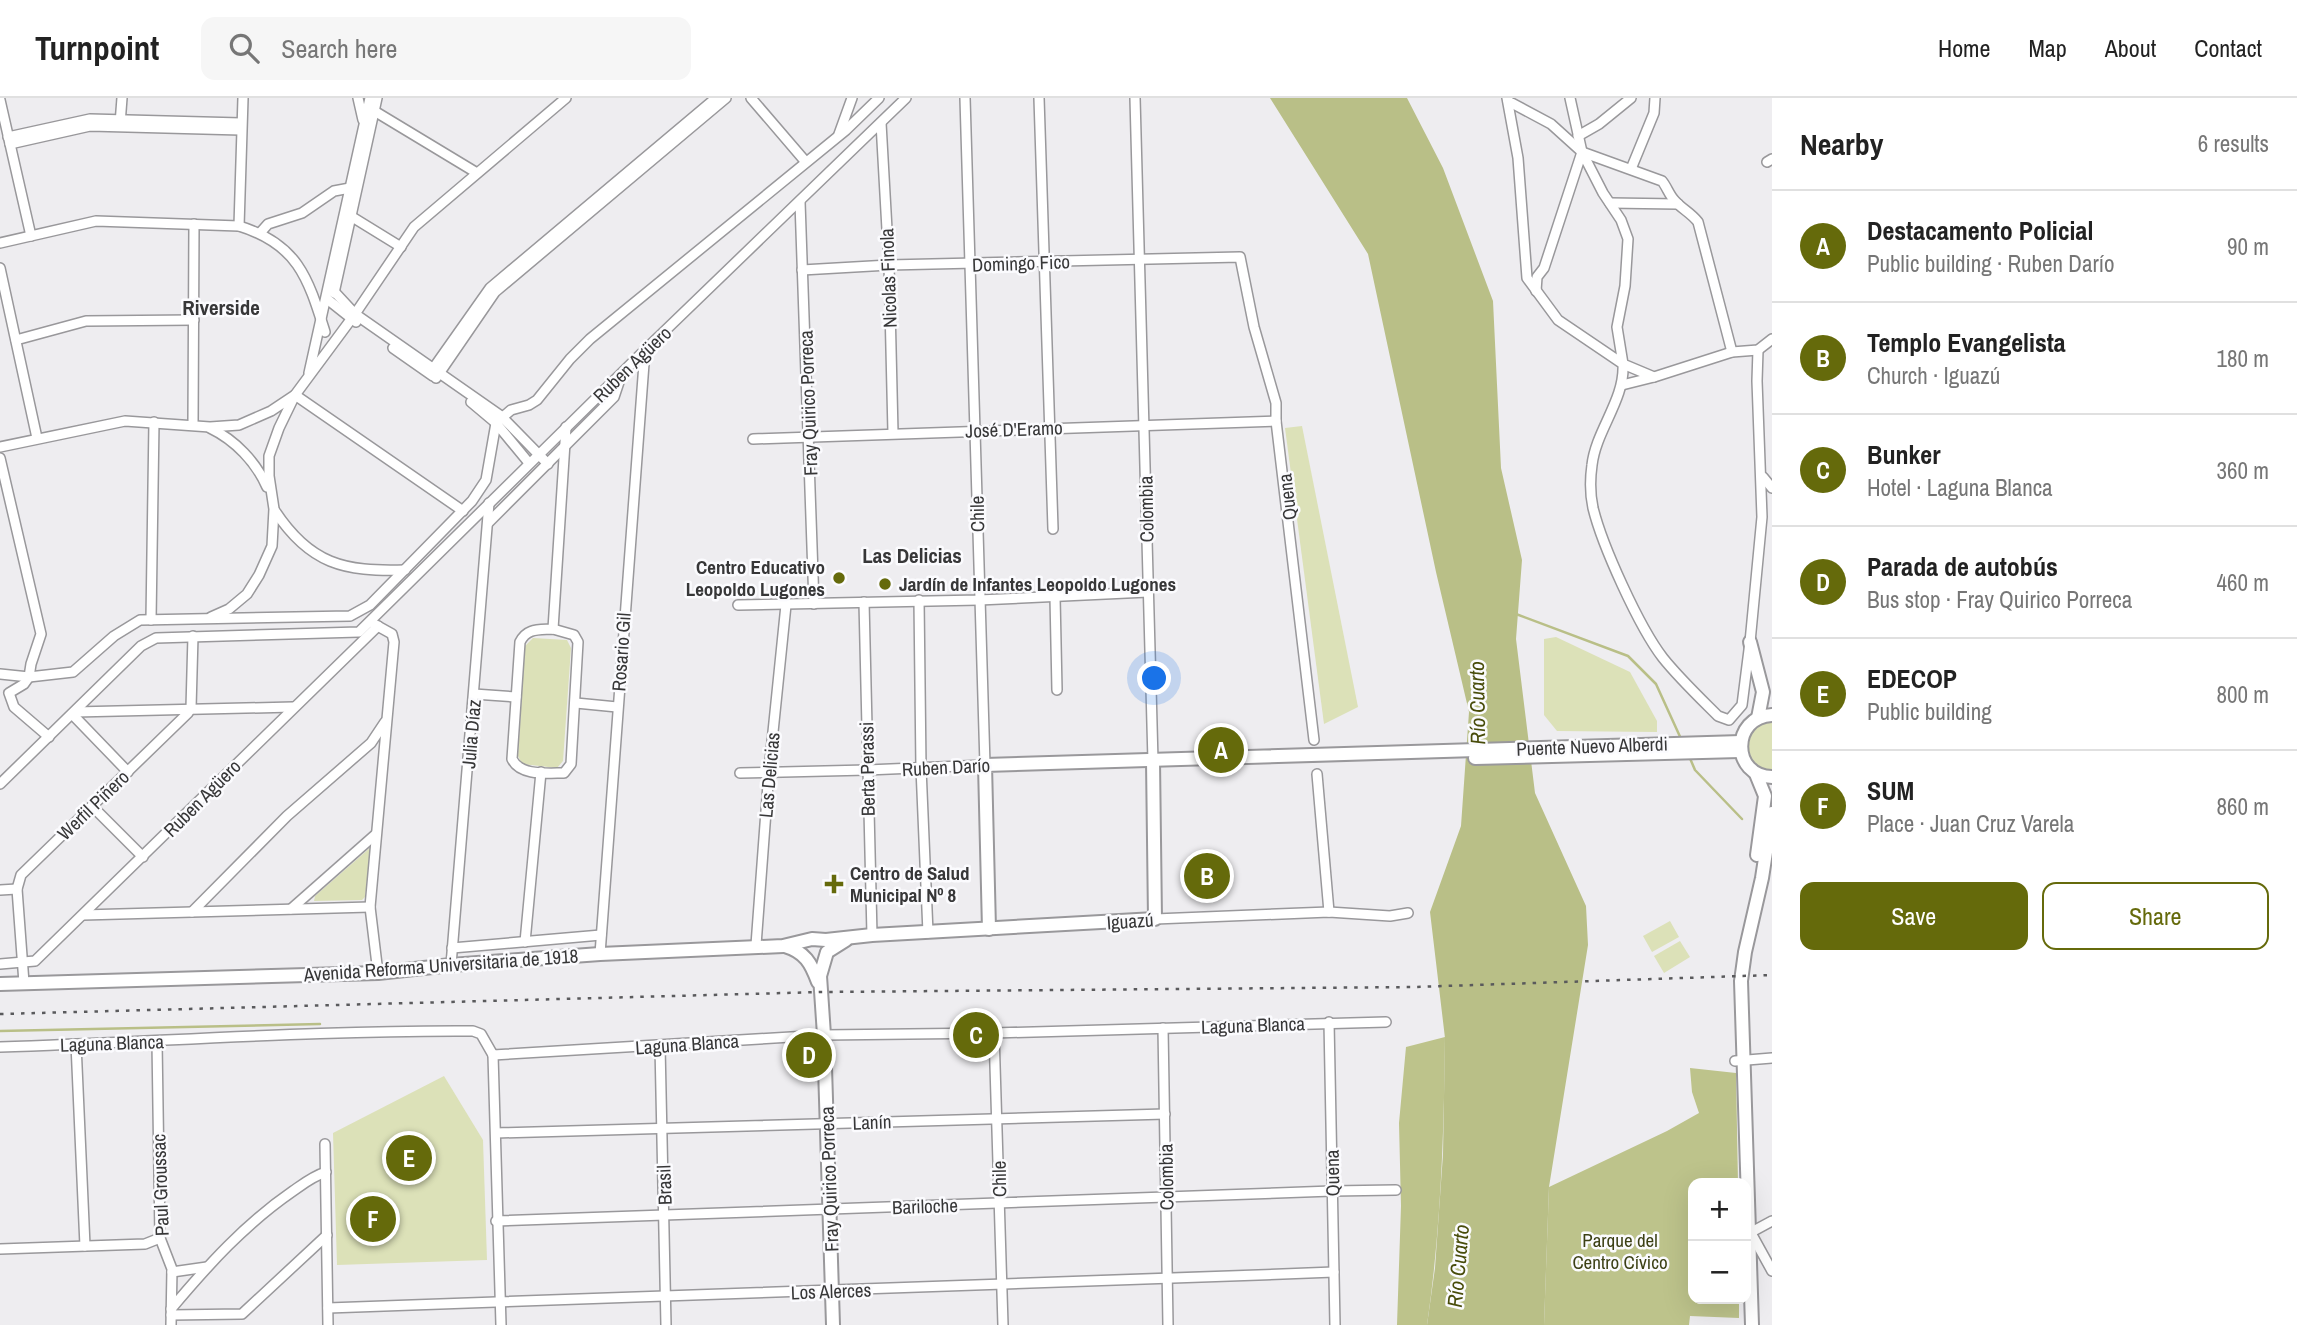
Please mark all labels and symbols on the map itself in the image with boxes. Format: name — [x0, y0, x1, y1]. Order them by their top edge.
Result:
street label: Nicolas Finola — [873, 227, 903, 328]
street label: Domingo Fico — [972, 248, 1070, 278]
district label: Riverside — [182, 293, 260, 322]
street label: Ruben Agüero — [587, 320, 677, 408]
street label: Fray Quirico Porreca — [792, 330, 824, 476]
street label: José D'Eramo — [965, 414, 1063, 444]
street label: Quena — [1271, 472, 1303, 522]
street label: Colombia — [1132, 475, 1160, 543]
street label: Chile — [964, 496, 990, 532]
district label: Las Delicias — [862, 541, 962, 570]
place label: Centro Educativo Leopoldo Lugones — [686, 554, 825, 602]
marker: Centro Educativo Leopoldo Lugones — [831, 570, 847, 586]
place label: Jardín de Infantes Leopoldo Lugones — [899, 571, 1176, 597]
marker: Jardín de Infantes Leopoldo Lugones — [877, 576, 893, 592]
street label: Rosario Gil — [605, 612, 637, 692]
your location — [1137, 661, 1171, 695]
water label: Río Cuarto — [1462, 661, 1492, 745]
street label: Julia Díaz — [455, 698, 487, 770]
street label: Berta Perassi — [853, 722, 881, 816]
pin: A — [1198, 724, 1244, 776]
street label: Puente Nuevo Alberdi — [1516, 730, 1668, 762]
street label: Las Delicias — [752, 731, 786, 819]
street label: Ruben Darío — [901, 752, 991, 782]
street label: Ruben Agüero — [158, 754, 246, 842]
street label: Werfil Piñero — [51, 764, 135, 846]
pin: B — [1184, 850, 1230, 902]
place label: Centro de Salud Municipal Nº 8 — [850, 860, 969, 908]
marker: Centro de Salud Municipal Nº 8 — [824, 874, 844, 894]
street label: Iguazú — [1106, 906, 1154, 936]
street label: Avenida Reforma Universitaria de 1918 — [302, 942, 579, 988]
pin: C — [953, 1009, 999, 1061]
street label: Laguna Blanca — [1201, 1010, 1306, 1040]
street label: Laguna Blanca — [634, 1027, 740, 1061]
street label: Laguna Blanca — [60, 1028, 165, 1058]
pin: D — [786, 1029, 832, 1081]
street label: Fray Quirico Porreca — [813, 1106, 845, 1252]
street label: Lanín — [852, 1108, 892, 1136]
pin: E — [386, 1132, 432, 1184]
street label: Paul Groussac — [145, 1133, 175, 1237]
street label: Colombia — [1152, 1143, 1180, 1211]
street label: Quena — [1319, 1149, 1345, 1197]
street label: Chile — [986, 1161, 1012, 1197]
street label: Brasil — [650, 1165, 678, 1205]
street label: Bariloche — [892, 1192, 958, 1220]
pin: F — [350, 1193, 396, 1245]
water label: Río Cuarto — [1440, 1223, 1476, 1309]
park label: Parque del Centro Cívico — [1572, 1227, 1668, 1275]
street label: Los Alerces — [790, 1277, 872, 1305]

